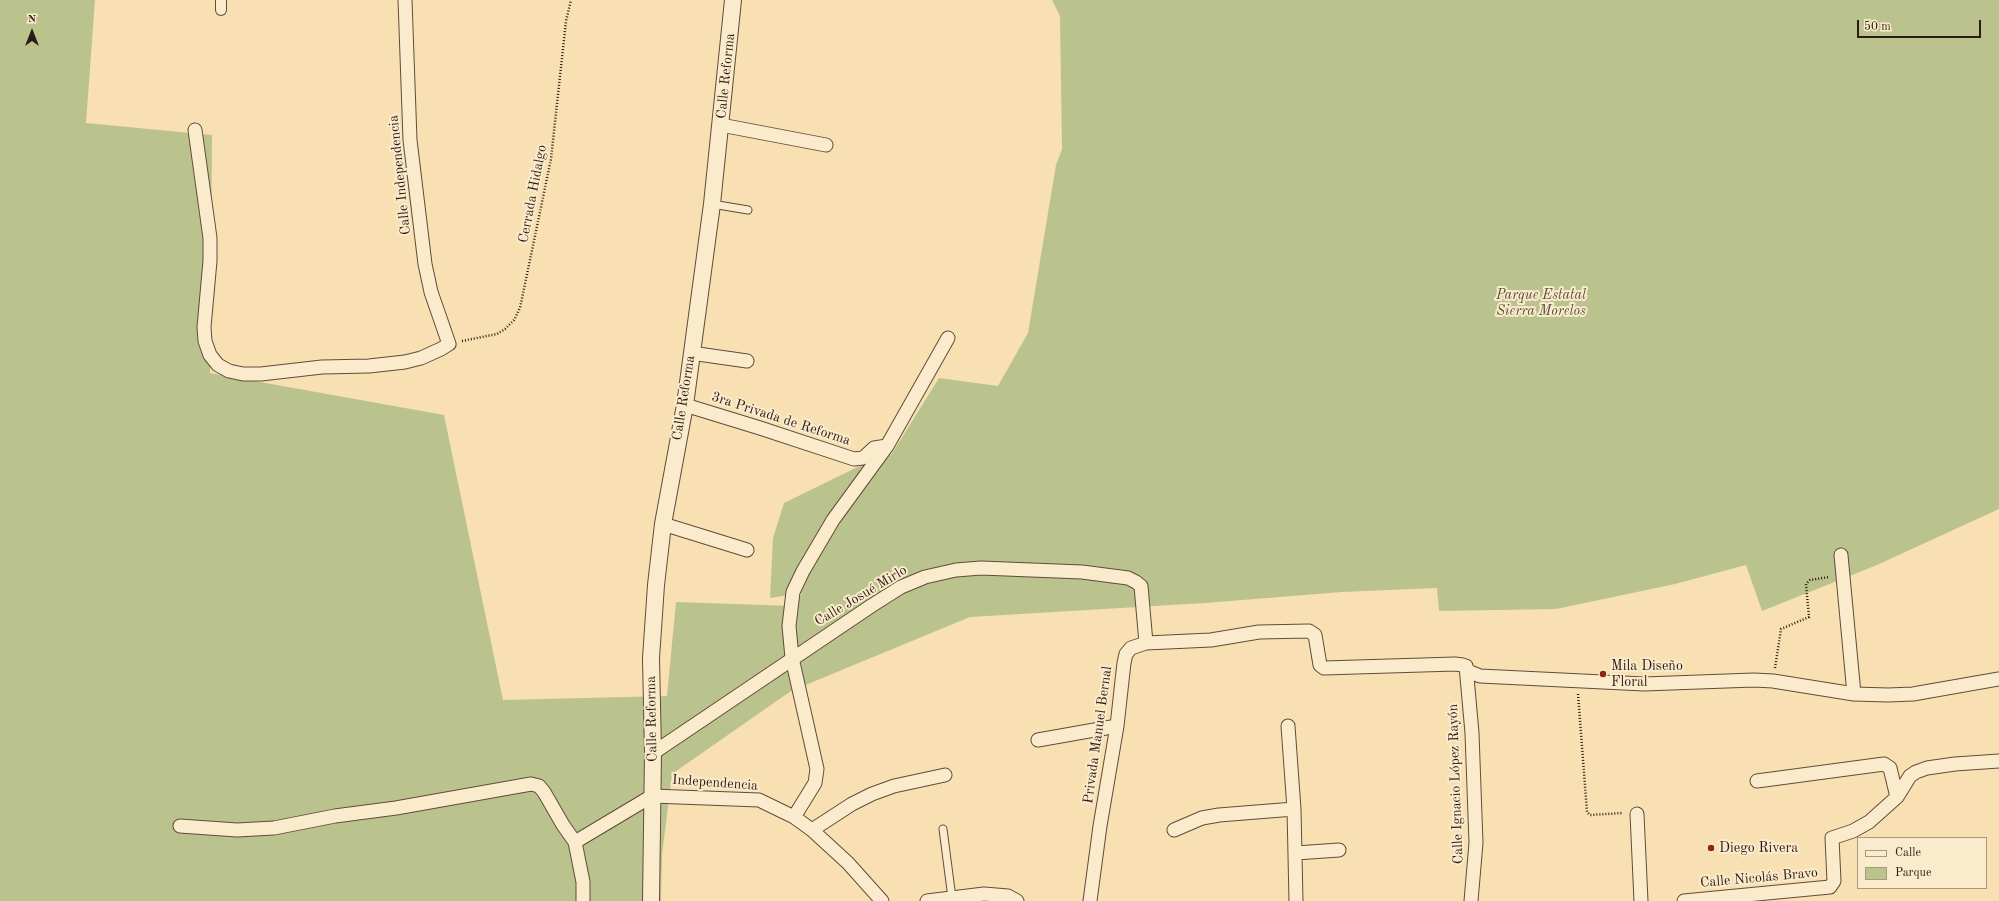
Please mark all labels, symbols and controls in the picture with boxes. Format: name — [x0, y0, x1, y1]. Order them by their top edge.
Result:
north arrow — [12, 12, 52, 52]
scale bar — [1859, 12, 1983, 38]
text: N — [28, 14, 36, 25]
text: 50 m — [1864, 21, 1891, 33]
street label: Calle Reforma — [713, 32, 739, 120]
street label: Calle Independencia — [385, 114, 415, 236]
street label: Cerrada Hidalgo — [515, 143, 551, 245]
park label: Parque Estatal Sierra Morelos — [1496, 287, 1586, 320]
street label: Calle Reforma — [669, 354, 699, 442]
street label: 3ra Privada de Reforma — [709, 389, 853, 449]
street label: Calle Josué Mirlo — [812, 562, 910, 630]
place label: Mila Diseño Floral — [1611, 658, 1683, 690]
street label: Privada Manuel Bernal — [1080, 665, 1116, 805]
marker: Mila Diseño Floral — [1598, 669, 1608, 679]
street label: Calle Reforma — [643, 676, 661, 762]
street label: Calle Ignacio López Rayón — [1445, 703, 1467, 865]
street label: Independencia — [671, 772, 759, 794]
legend — [1857, 837, 1987, 889]
place label: Diego Rivera — [1719, 840, 1798, 856]
marker: Diego Rivera — [1706, 843, 1716, 853]
text: Calle — [1895, 847, 1921, 859]
street label: Calle Nicolás Bravo — [1699, 864, 1819, 892]
text: Parque — [1895, 867, 1931, 879]

